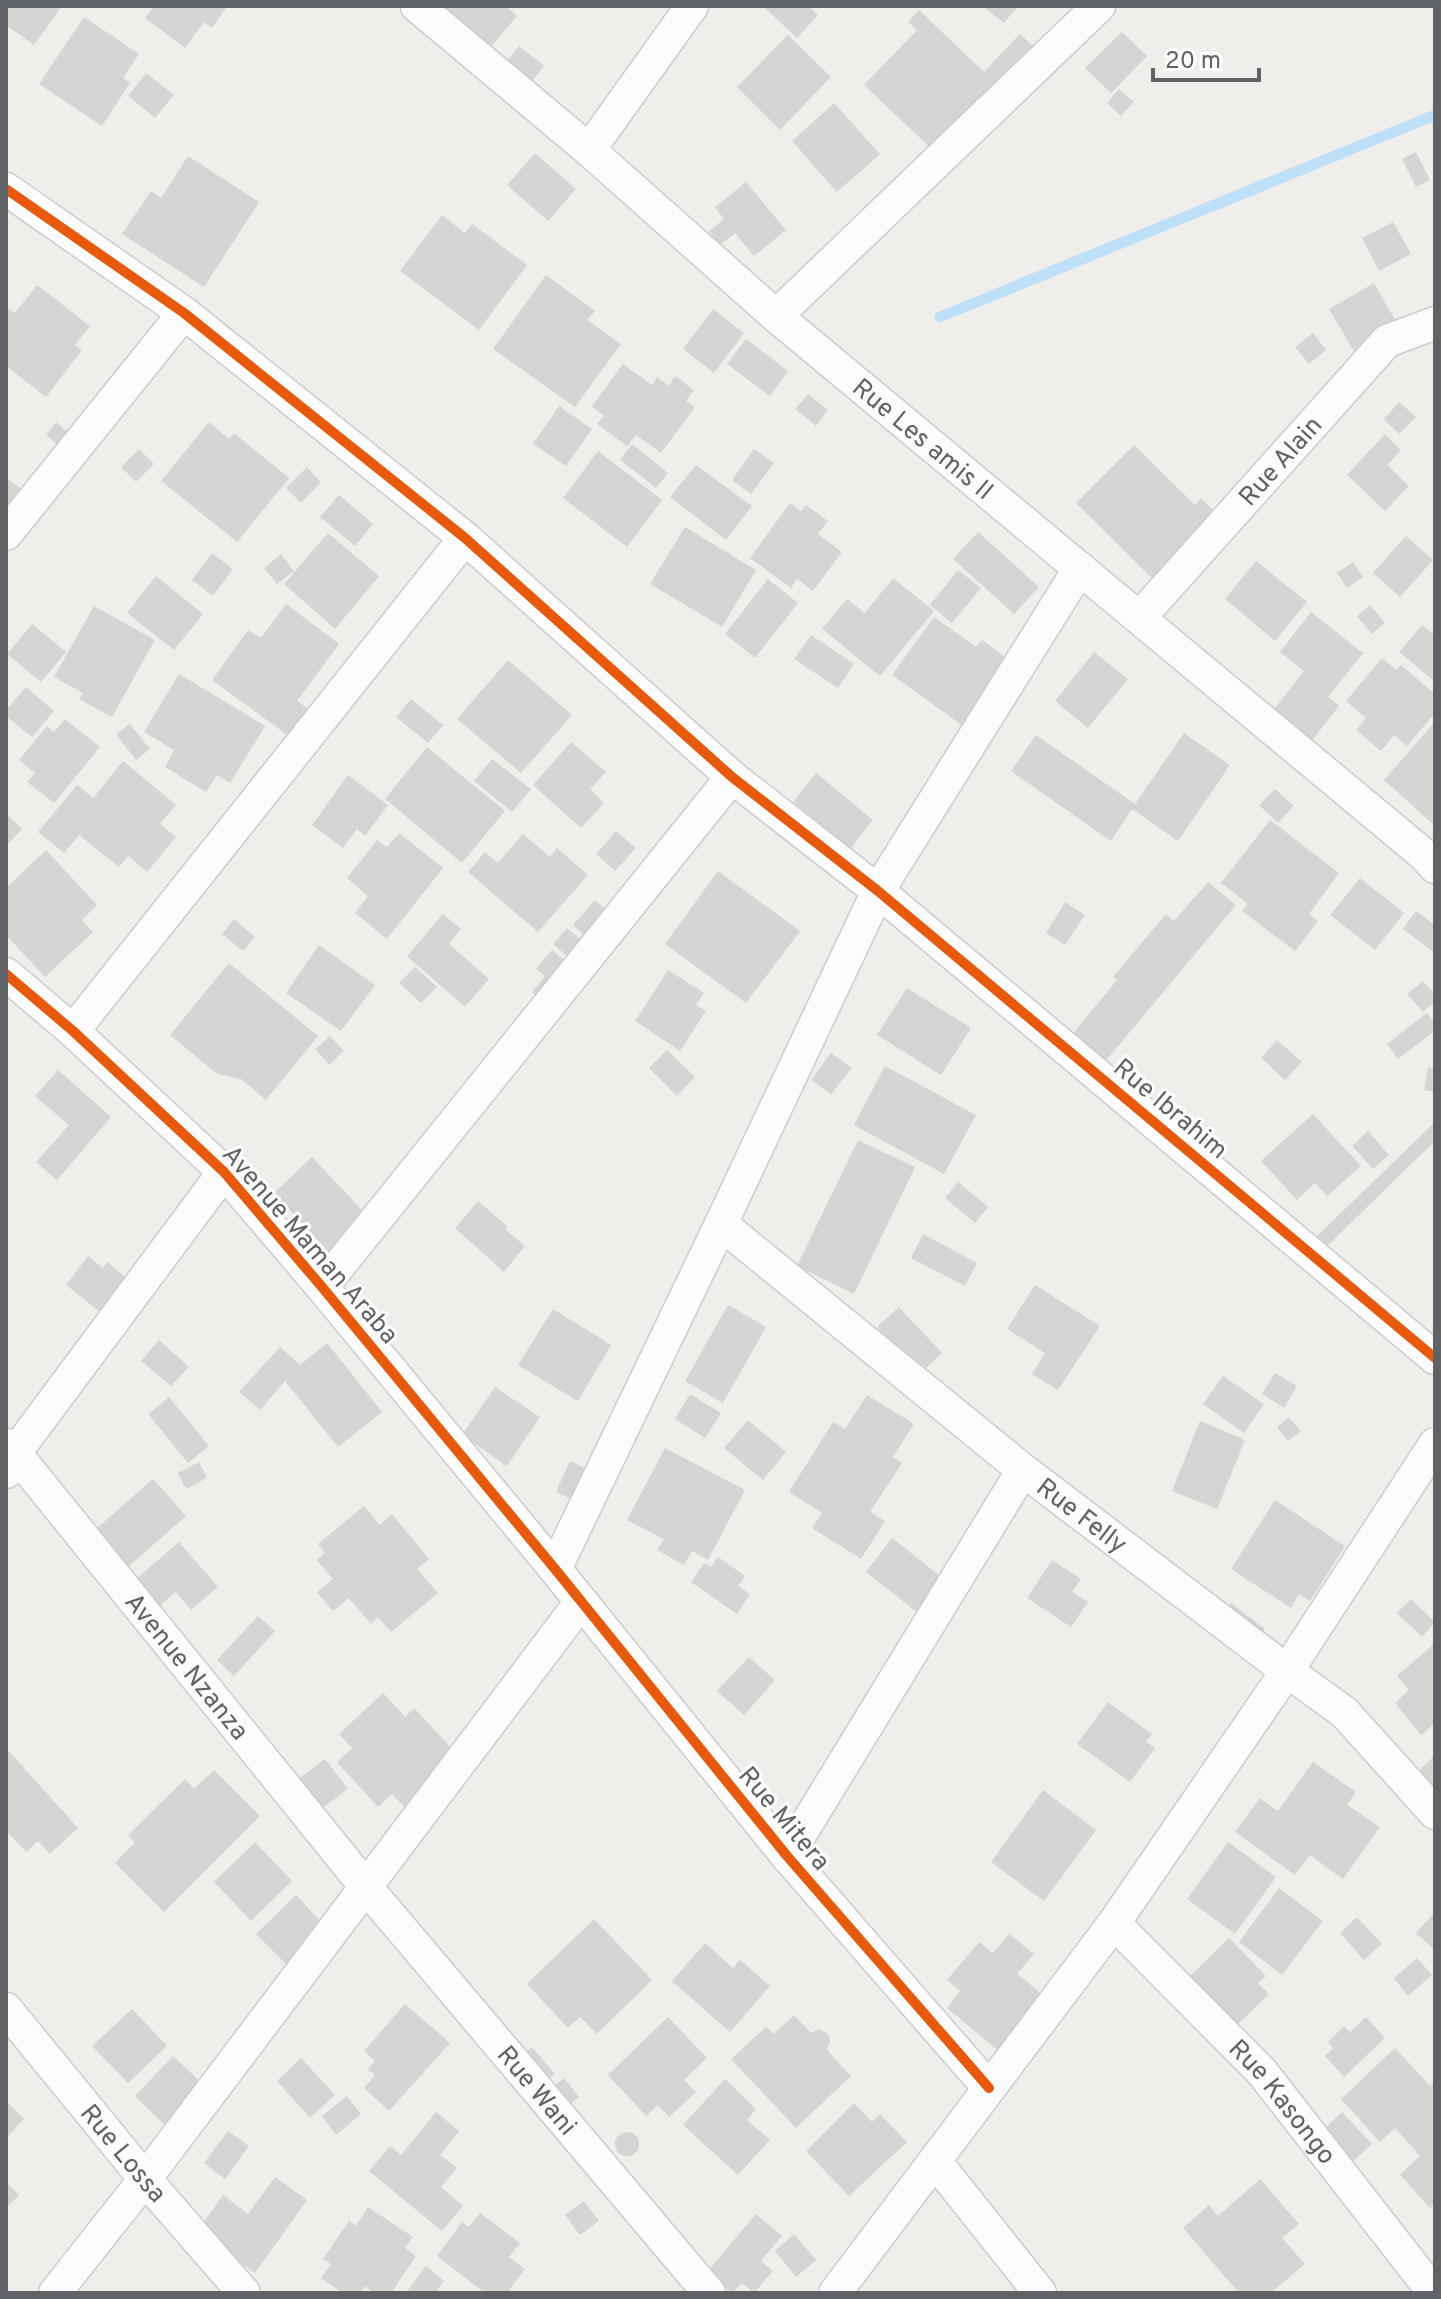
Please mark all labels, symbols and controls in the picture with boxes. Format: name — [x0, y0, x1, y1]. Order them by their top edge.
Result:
scale bar — [1153, 32, 1259, 82]
text: 20 m — [1165, 47, 1221, 77]
street label: Rue Les amis II — [844, 372, 999, 509]
street label: Rue Alain — [1233, 410, 1331, 514]
street label: Rue Ibrahim — [1105, 1052, 1234, 1168]
street label: Avenue Maman Araba — [214, 1139, 404, 1352]
street label: Rue Felly — [1029, 1472, 1133, 1562]
street label: Avenue Nzanza — [116, 1587, 255, 1748]
street label: Rue Mitera — [730, 1761, 836, 1879]
street label: Rue Kasongo — [1220, 2034, 1342, 2172]
street label: Rue Wani — [488, 2040, 583, 2143]
street label: Rue Lossa — [72, 2098, 172, 2211]

